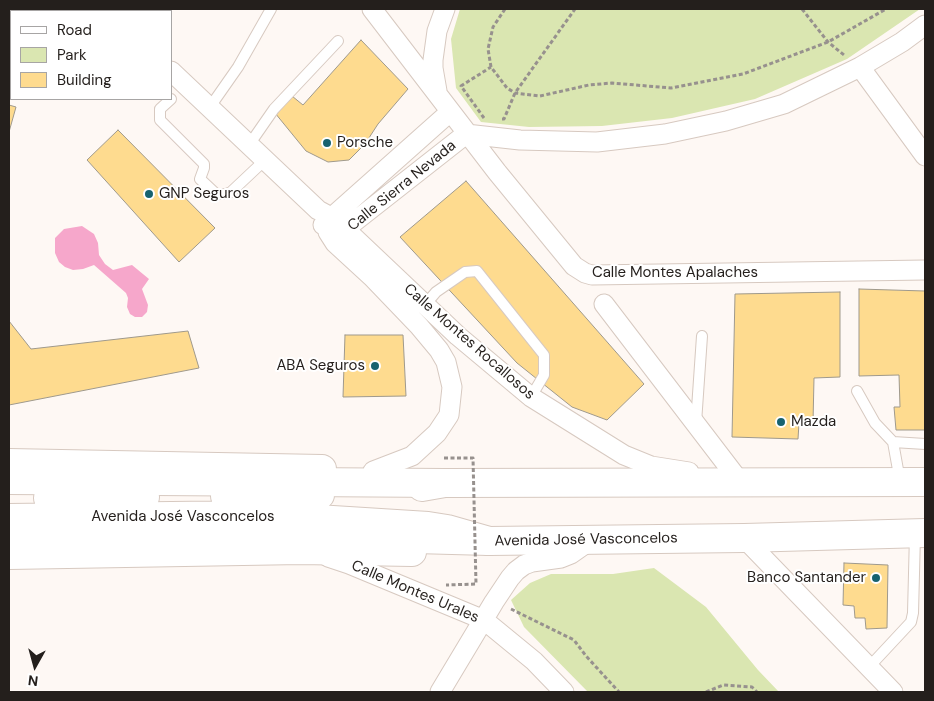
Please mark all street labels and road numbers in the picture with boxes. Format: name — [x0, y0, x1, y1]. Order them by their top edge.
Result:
street label: Calle Sierra Nevada — [344, 137, 460, 235]
street label: Calle Montes Apalaches — [592, 264, 758, 282]
street label: Calle Montes Rocallosos — [400, 280, 538, 404]
street label: Avenida José Vasconcelos — [91, 508, 275, 526]
street label: Avenida José Vasconcelos — [494, 529, 678, 551]
street label: Calle Montes Urales — [348, 557, 482, 627]

